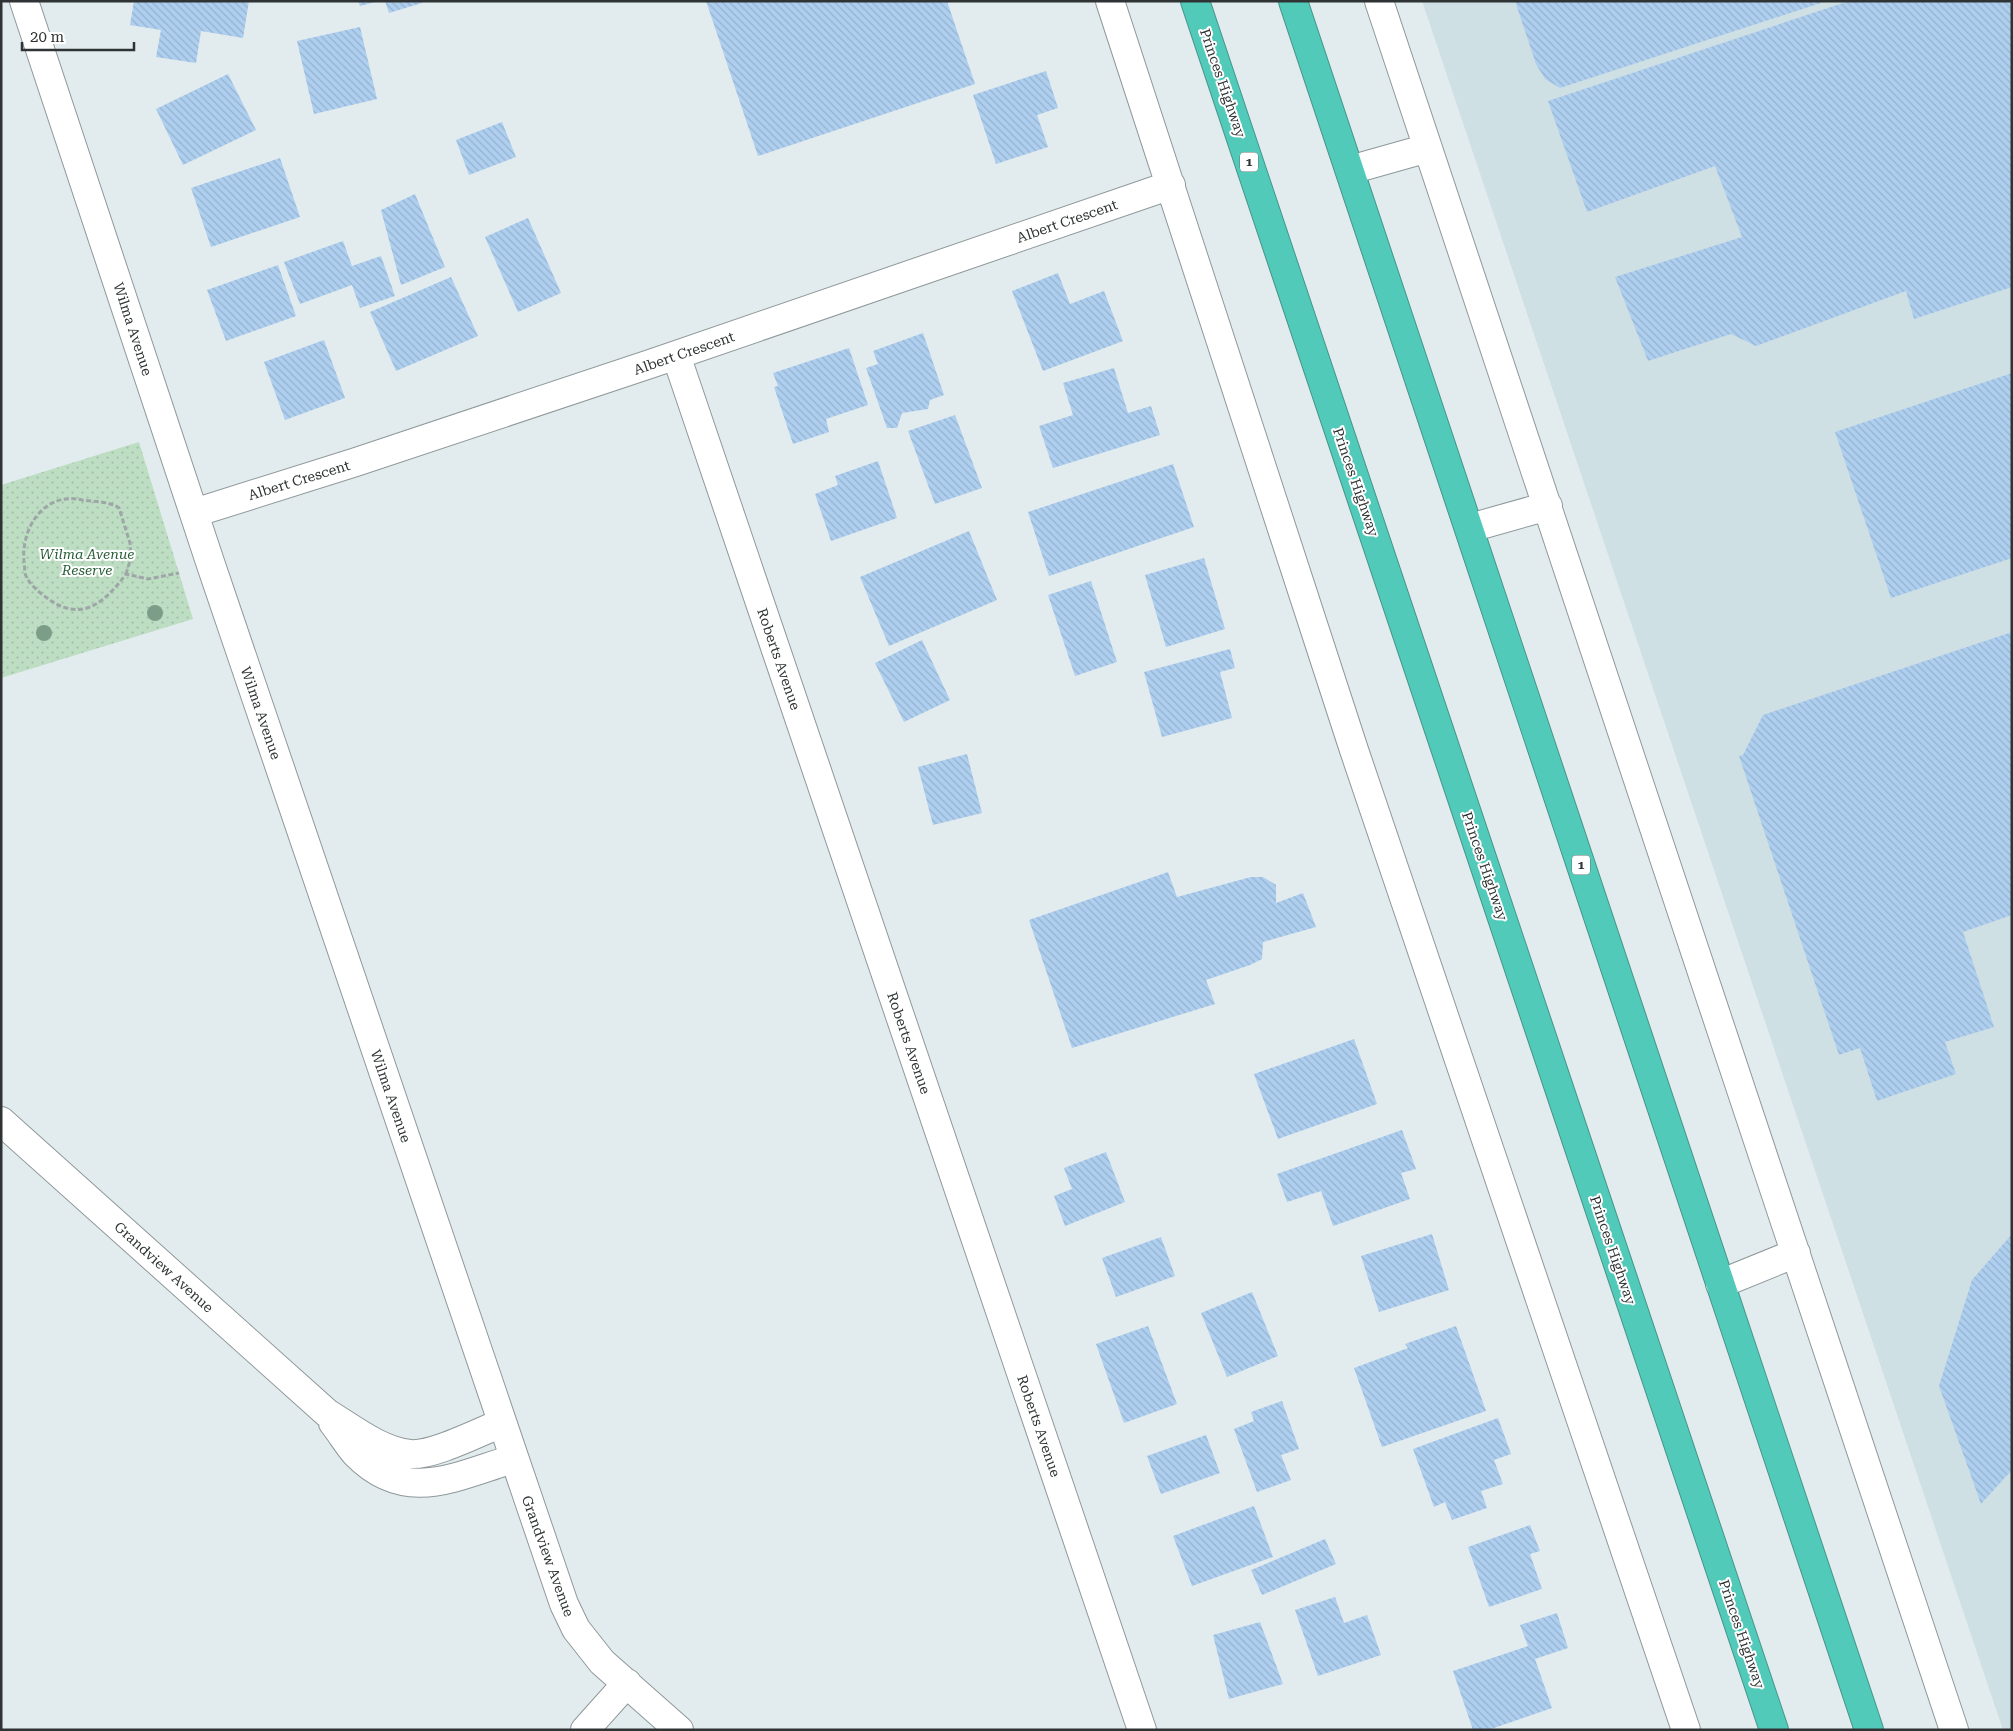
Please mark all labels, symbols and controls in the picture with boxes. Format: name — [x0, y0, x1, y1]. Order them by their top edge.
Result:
scale bar — [22, 20, 135, 52]
street label: Princes Highway — [1197, 27, 1249, 140]
text: 20 m — [30, 28, 65, 46]
road number: 1 — [1240, 152, 1258, 172]
street label: Albert Crescent — [1015, 196, 1119, 246]
street label: Wilma Avenue — [110, 280, 156, 378]
street label: Albert Crescent — [632, 328, 736, 378]
street label: Princes Highway — [1330, 426, 1382, 539]
street label: Albert Crescent — [246, 457, 352, 503]
park label: Wilma Avenue Reserve — [40, 546, 134, 578]
street label: Roberts Avenue — [754, 606, 804, 712]
street label: Wilma Avenue — [238, 665, 284, 762]
street label: Princes Highway — [1459, 810, 1511, 923]
road number: 1 — [1572, 856, 1590, 874]
street label: Roberts Avenue — [884, 990, 934, 1096]
street label: Wilma Avenue — [368, 1048, 414, 1145]
street label: Princes Highway — [1587, 1194, 1639, 1307]
street label: Grandview Avenue — [111, 1218, 217, 1316]
street label: Roberts Avenue — [1014, 1373, 1064, 1479]
street label: Grandview Avenue — [519, 1493, 577, 1619]
street label: Princes Highway — [1716, 1578, 1768, 1691]

